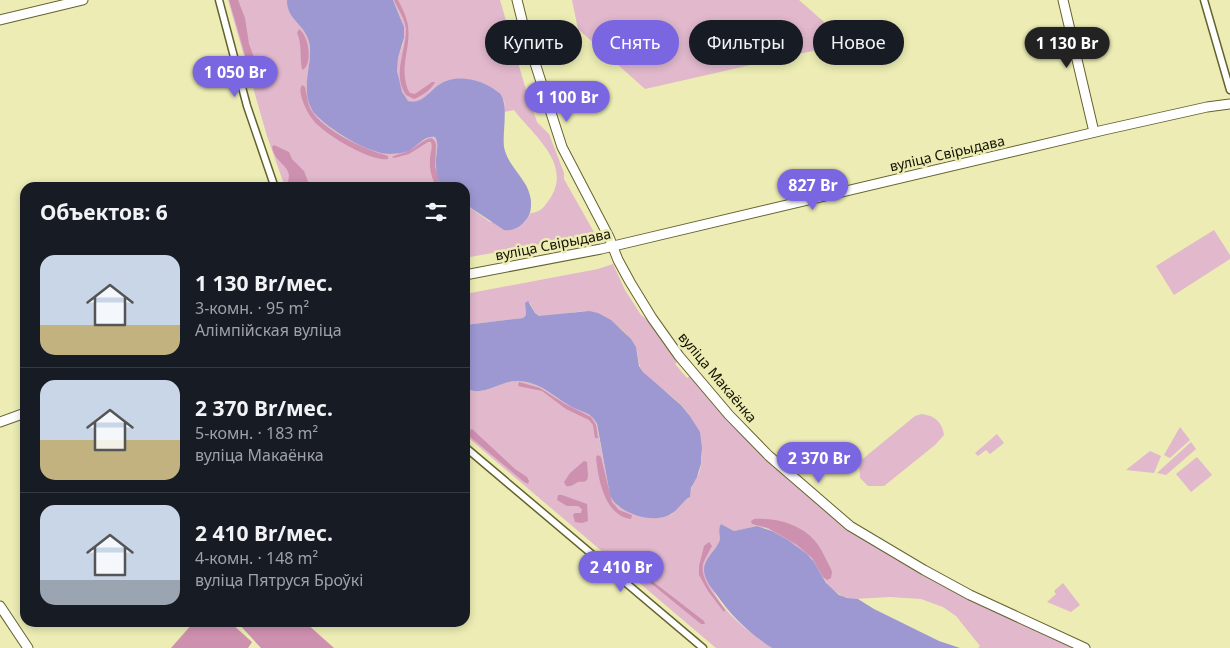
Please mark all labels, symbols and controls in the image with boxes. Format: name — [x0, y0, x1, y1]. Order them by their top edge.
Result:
chip: Купить — [485, 20, 582, 65]
chip: Снять — [592, 20, 679, 65]
chip: Фильтры — [689, 20, 803, 65]
chip: Новое — [813, 20, 904, 65]
pin: 1 130 Br — [1015, 27, 1119, 69]
text: 1 130 Br — [1036, 32, 1098, 54]
pin: 1 050 Br — [183, 56, 287, 98]
text: 1 050 Br — [204, 61, 266, 83]
pin: 1 100 Br — [515, 80, 619, 123]
text: 1 100 Br — [536, 86, 598, 108]
street label: вуліца Свірыдава — [888, 131, 1006, 175]
pin: 827 Br — [772, 168, 854, 211]
text: 827 Br — [788, 174, 838, 196]
text: Объектов: 6 — [40, 198, 168, 226]
icon: filters — [422, 198, 450, 226]
street label: вуліца Свірыдава — [493, 223, 613, 265]
text: 1 130 Br/мес. — [195, 269, 333, 297]
icon: home — [80, 275, 140, 335]
text: 3-комн. · 95 m² — [195, 297, 309, 319]
text: Алімпійская вуліца — [195, 319, 342, 341]
street label: вуліца Макаёнка — [675, 328, 761, 426]
text: 2 370 Br/мес. — [195, 394, 333, 422]
icon: home — [80, 400, 140, 460]
text: 5-комн. · 183 m² — [195, 422, 318, 444]
pin: 2 370 Br — [767, 442, 871, 484]
text: вуліца Макаёнка — [195, 444, 324, 466]
text: 2 370 Br — [788, 447, 850, 469]
text: 2 410 Br/мес. — [195, 519, 333, 547]
icon: home — [80, 525, 140, 585]
text: 4-комн. · 148 m² — [195, 547, 318, 569]
pin: 2 410 Br — [569, 550, 673, 593]
text: 2 410 Br — [590, 556, 652, 578]
text: вуліца Пятруся Броўкі — [195, 569, 363, 591]

